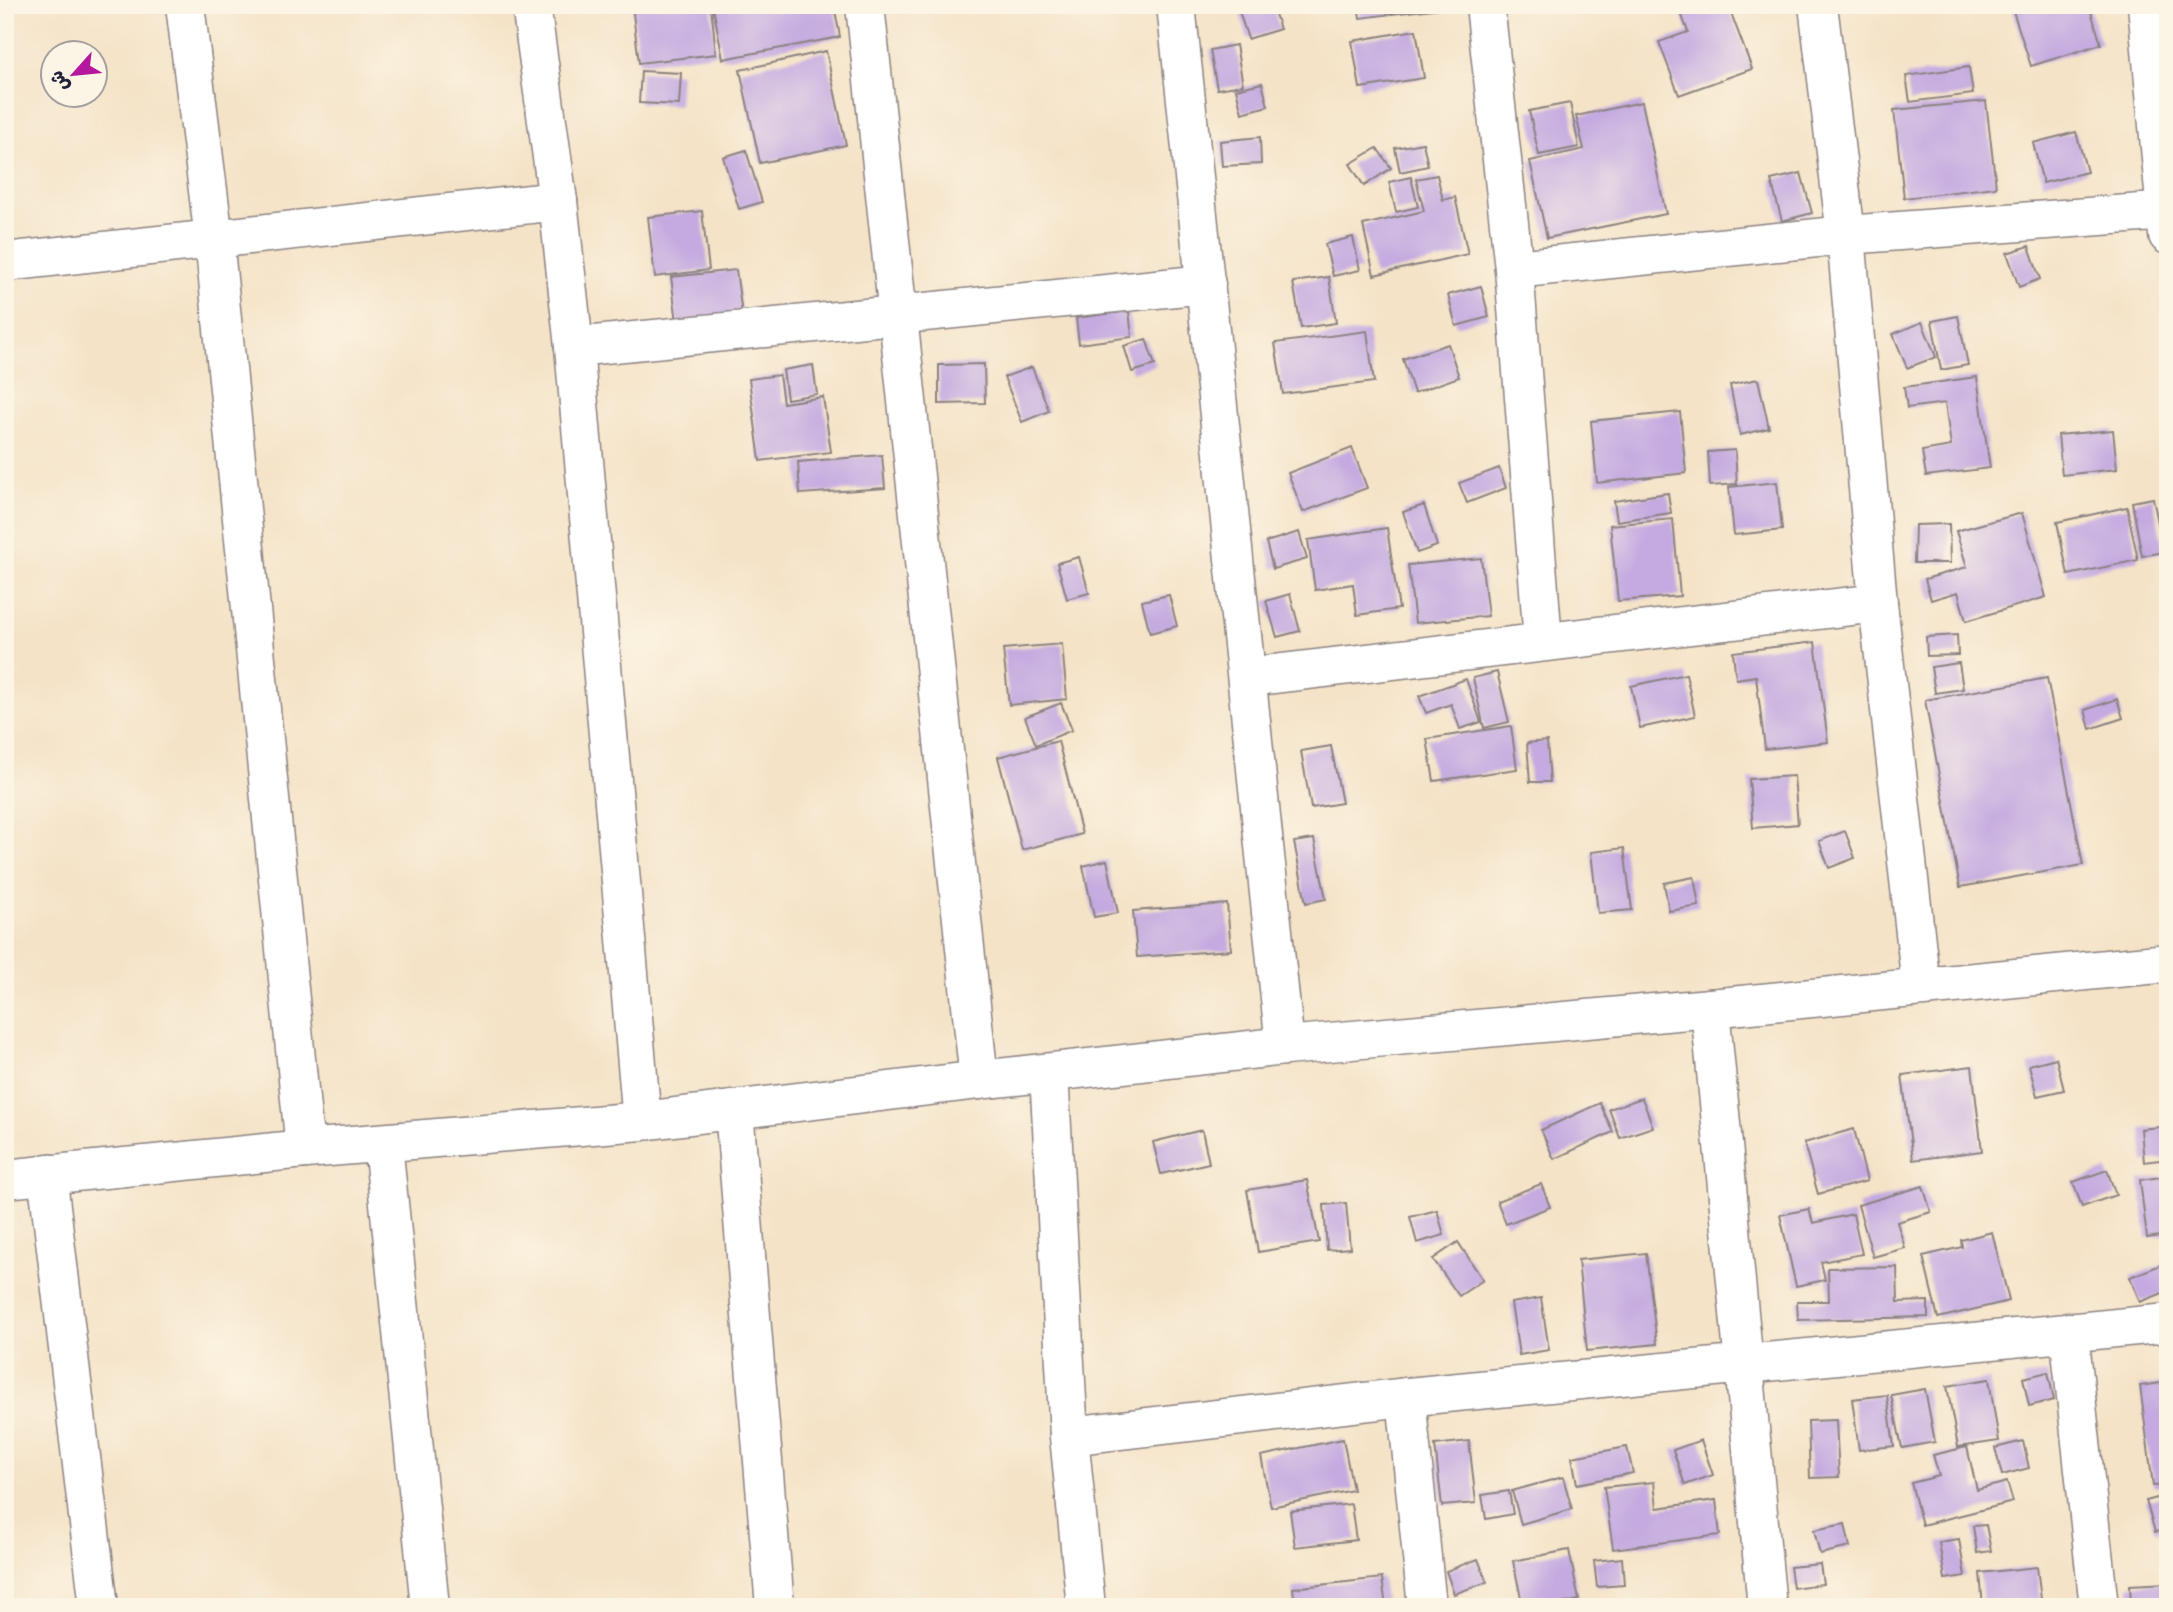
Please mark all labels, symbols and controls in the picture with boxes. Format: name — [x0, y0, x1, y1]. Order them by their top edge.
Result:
north arrow — [38, 38, 108, 108]
text: ش — [45, 66, 75, 96]

